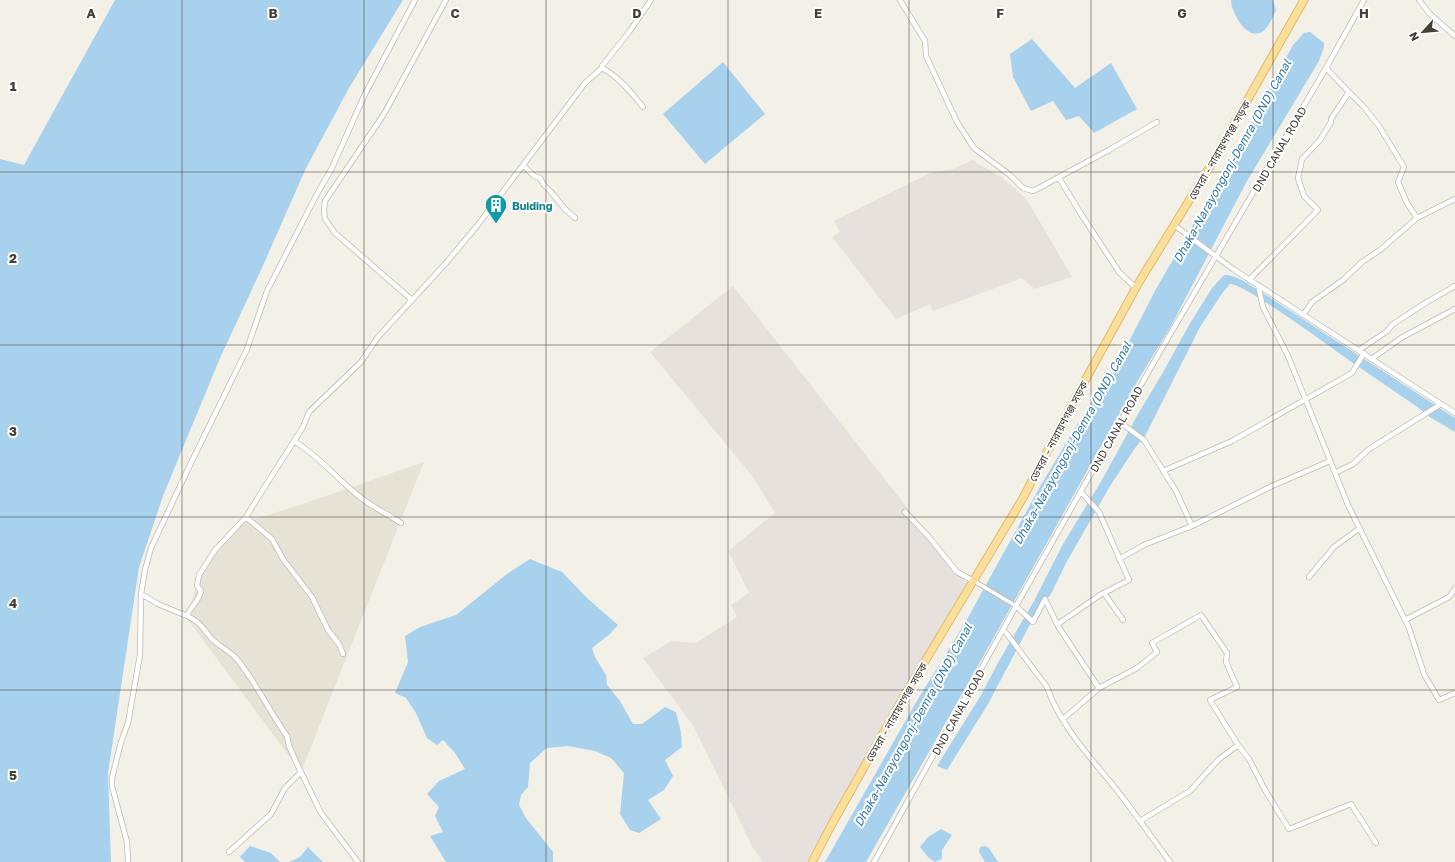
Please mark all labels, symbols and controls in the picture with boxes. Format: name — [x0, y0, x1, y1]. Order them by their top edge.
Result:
text: A — [86, 5, 96, 21]
text: B — [268, 5, 278, 21]
text: C — [450, 5, 460, 21]
text: D — [632, 5, 642, 21]
text: E — [814, 5, 822, 21]
text: F — [996, 5, 1004, 21]
text: G — [1177, 5, 1187, 21]
text: H — [1359, 5, 1369, 21]
north arrow — [1403, 12, 1443, 52]
text: N — [1406, 30, 1421, 43]
water label: Dhaka-Narayongonj-Demra (DND) Canal — [1170, 56, 1295, 265]
text: 1 — [10, 78, 17, 94]
street label: ডেমরা - নারায়ণগঞ্জ সড়ক — [1185, 98, 1253, 202]
street label: DND CANAL ROAD — [1249, 104, 1309, 194]
building icon: Buiding — [483, 192, 509, 225]
place label: Buiding — [512, 199, 553, 212]
text: 2 — [9, 250, 17, 266]
water label: Dhaka-Narayongonj-Demra (DND) Canal — [1010, 338, 1135, 547]
street label: ডেমরা - নারায়ণগঞ্জ সড়ক — [1026, 378, 1090, 484]
street label: DND CANAL ROAD — [1087, 383, 1145, 474]
text: 3 — [9, 423, 17, 439]
text: 4 — [9, 595, 17, 611]
water label: Dhaka-Narayongonj-Demra (DND) Canal — [851, 620, 976, 829]
street label: ডেমরা - নারায়ণগঞ্জ সড়ক — [862, 660, 930, 764]
street label: DND CANAL ROAD — [929, 666, 987, 757]
text: 5 — [9, 767, 17, 783]

